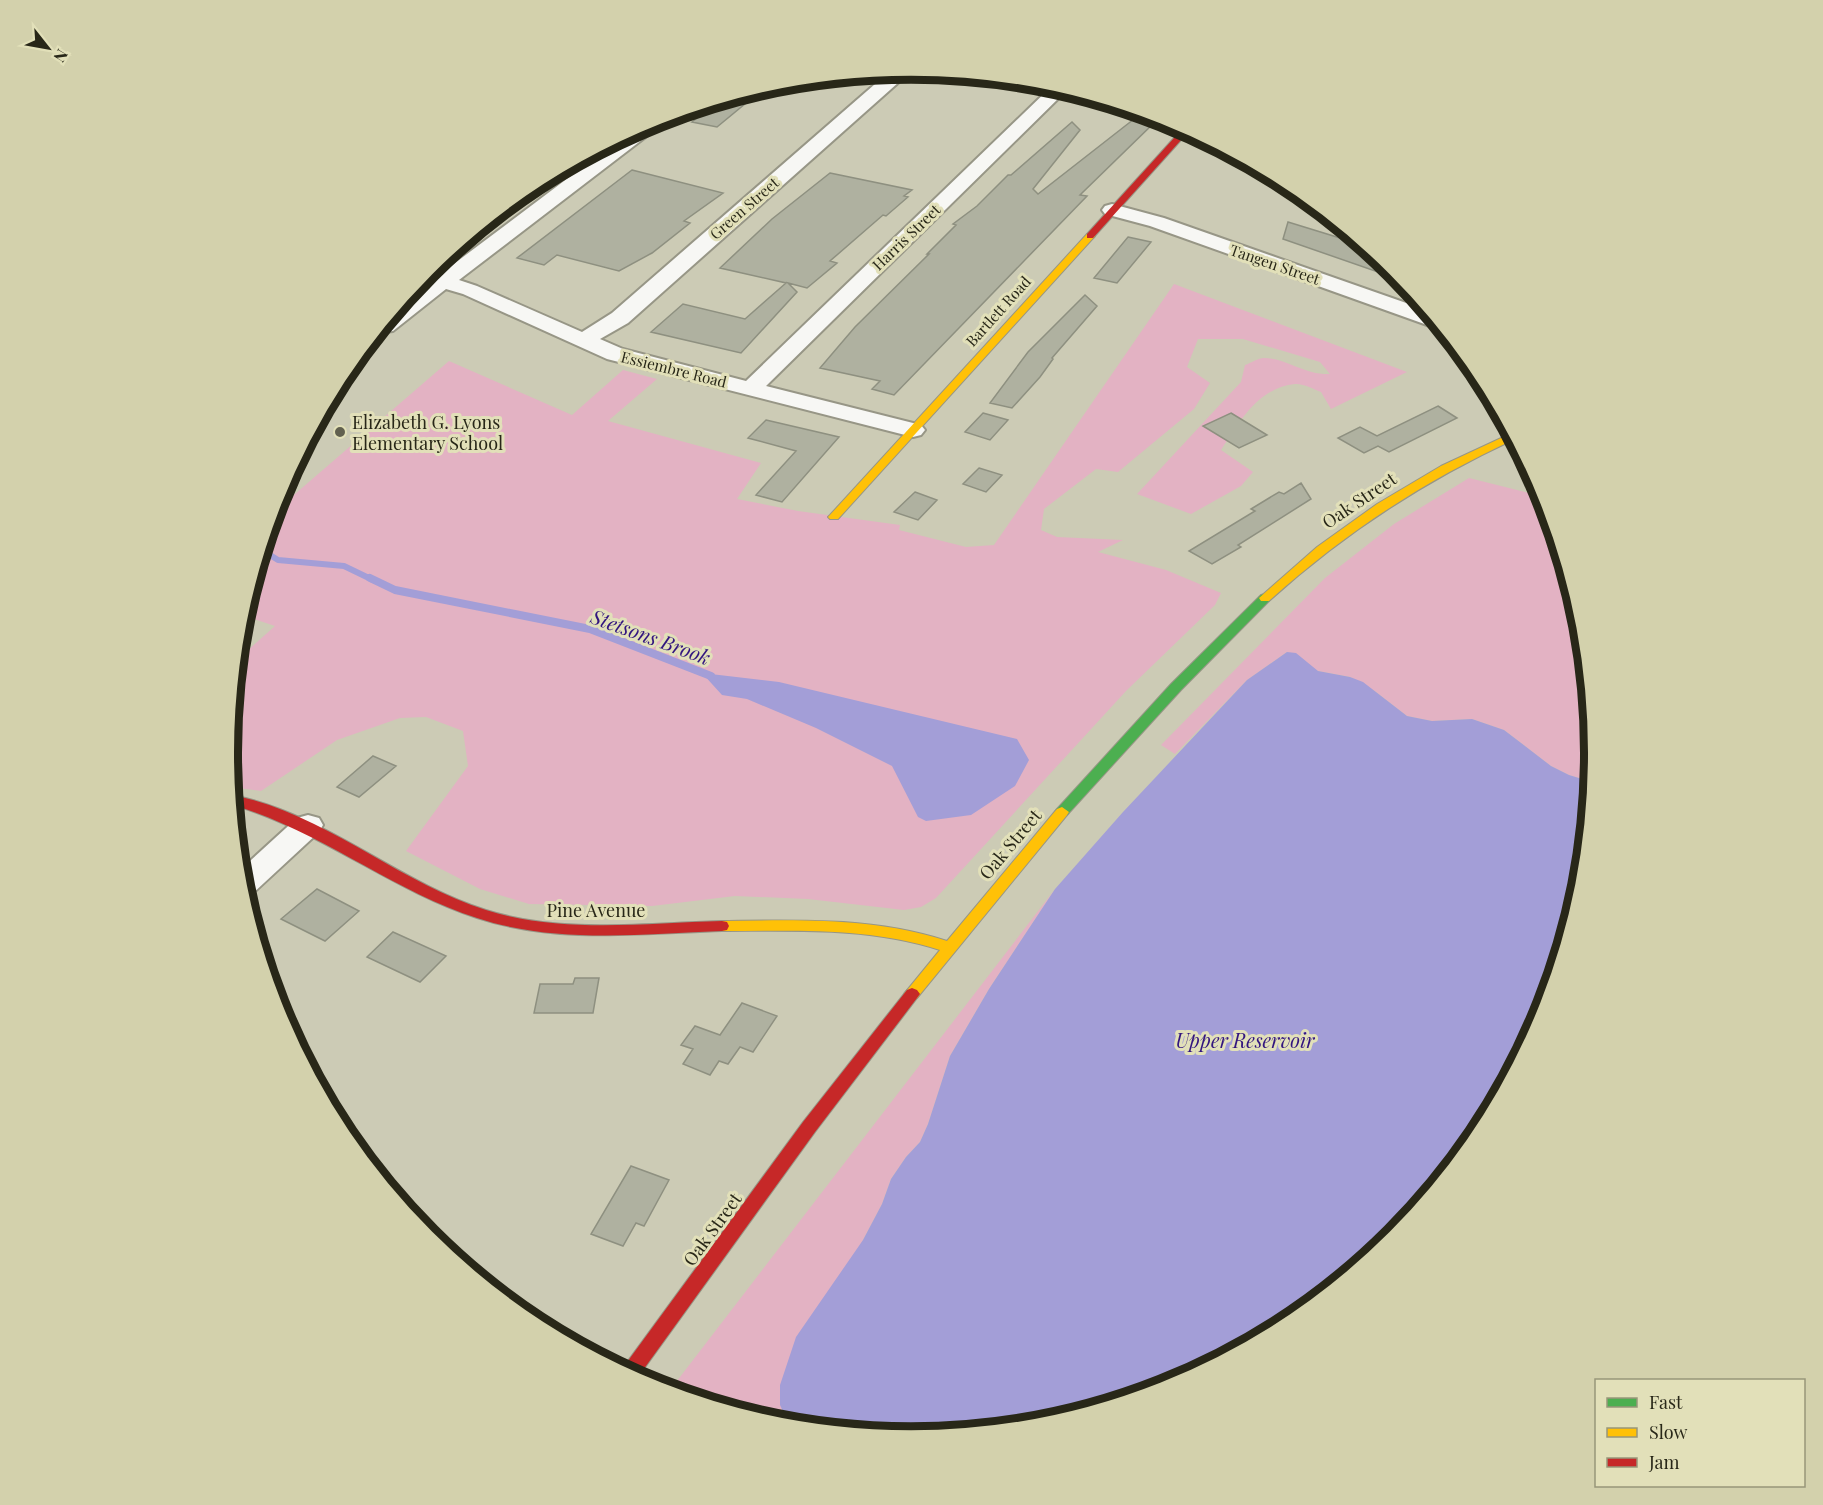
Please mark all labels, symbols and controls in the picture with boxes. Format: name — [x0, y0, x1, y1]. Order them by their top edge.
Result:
north arrow — [18, 18, 78, 78]
text: N — [49, 46, 73, 67]
street label: Green Street — [705, 172, 783, 243]
street label: Harris Street — [868, 199, 945, 274]
street label: Tangen Street — [1227, 239, 1323, 289]
street label: Bartlett Road — [961, 271, 1035, 350]
street label: Essiembre Road — [619, 346, 729, 392]
place label: Elizabeth G. Lyons Elementary School — [352, 410, 503, 455]
marker: Elizabeth G. Lyons Elementary School — [333, 425, 347, 439]
street label: Oak Street — [1317, 466, 1401, 534]
water label: Stetsons Brook — [587, 602, 715, 670]
street label: Oak Street — [974, 803, 1047, 884]
street label: Pine Avenue — [547, 898, 645, 922]
water label: Upper Reservoir — [1175, 1026, 1316, 1053]
street label: Oak Street — [677, 1187, 747, 1270]
legend — [1595, 1379, 1805, 1487]
text: Fast — [1649, 1390, 1683, 1414]
text: Slow — [1649, 1420, 1687, 1444]
text: Jam — [1648, 1450, 1679, 1474]

